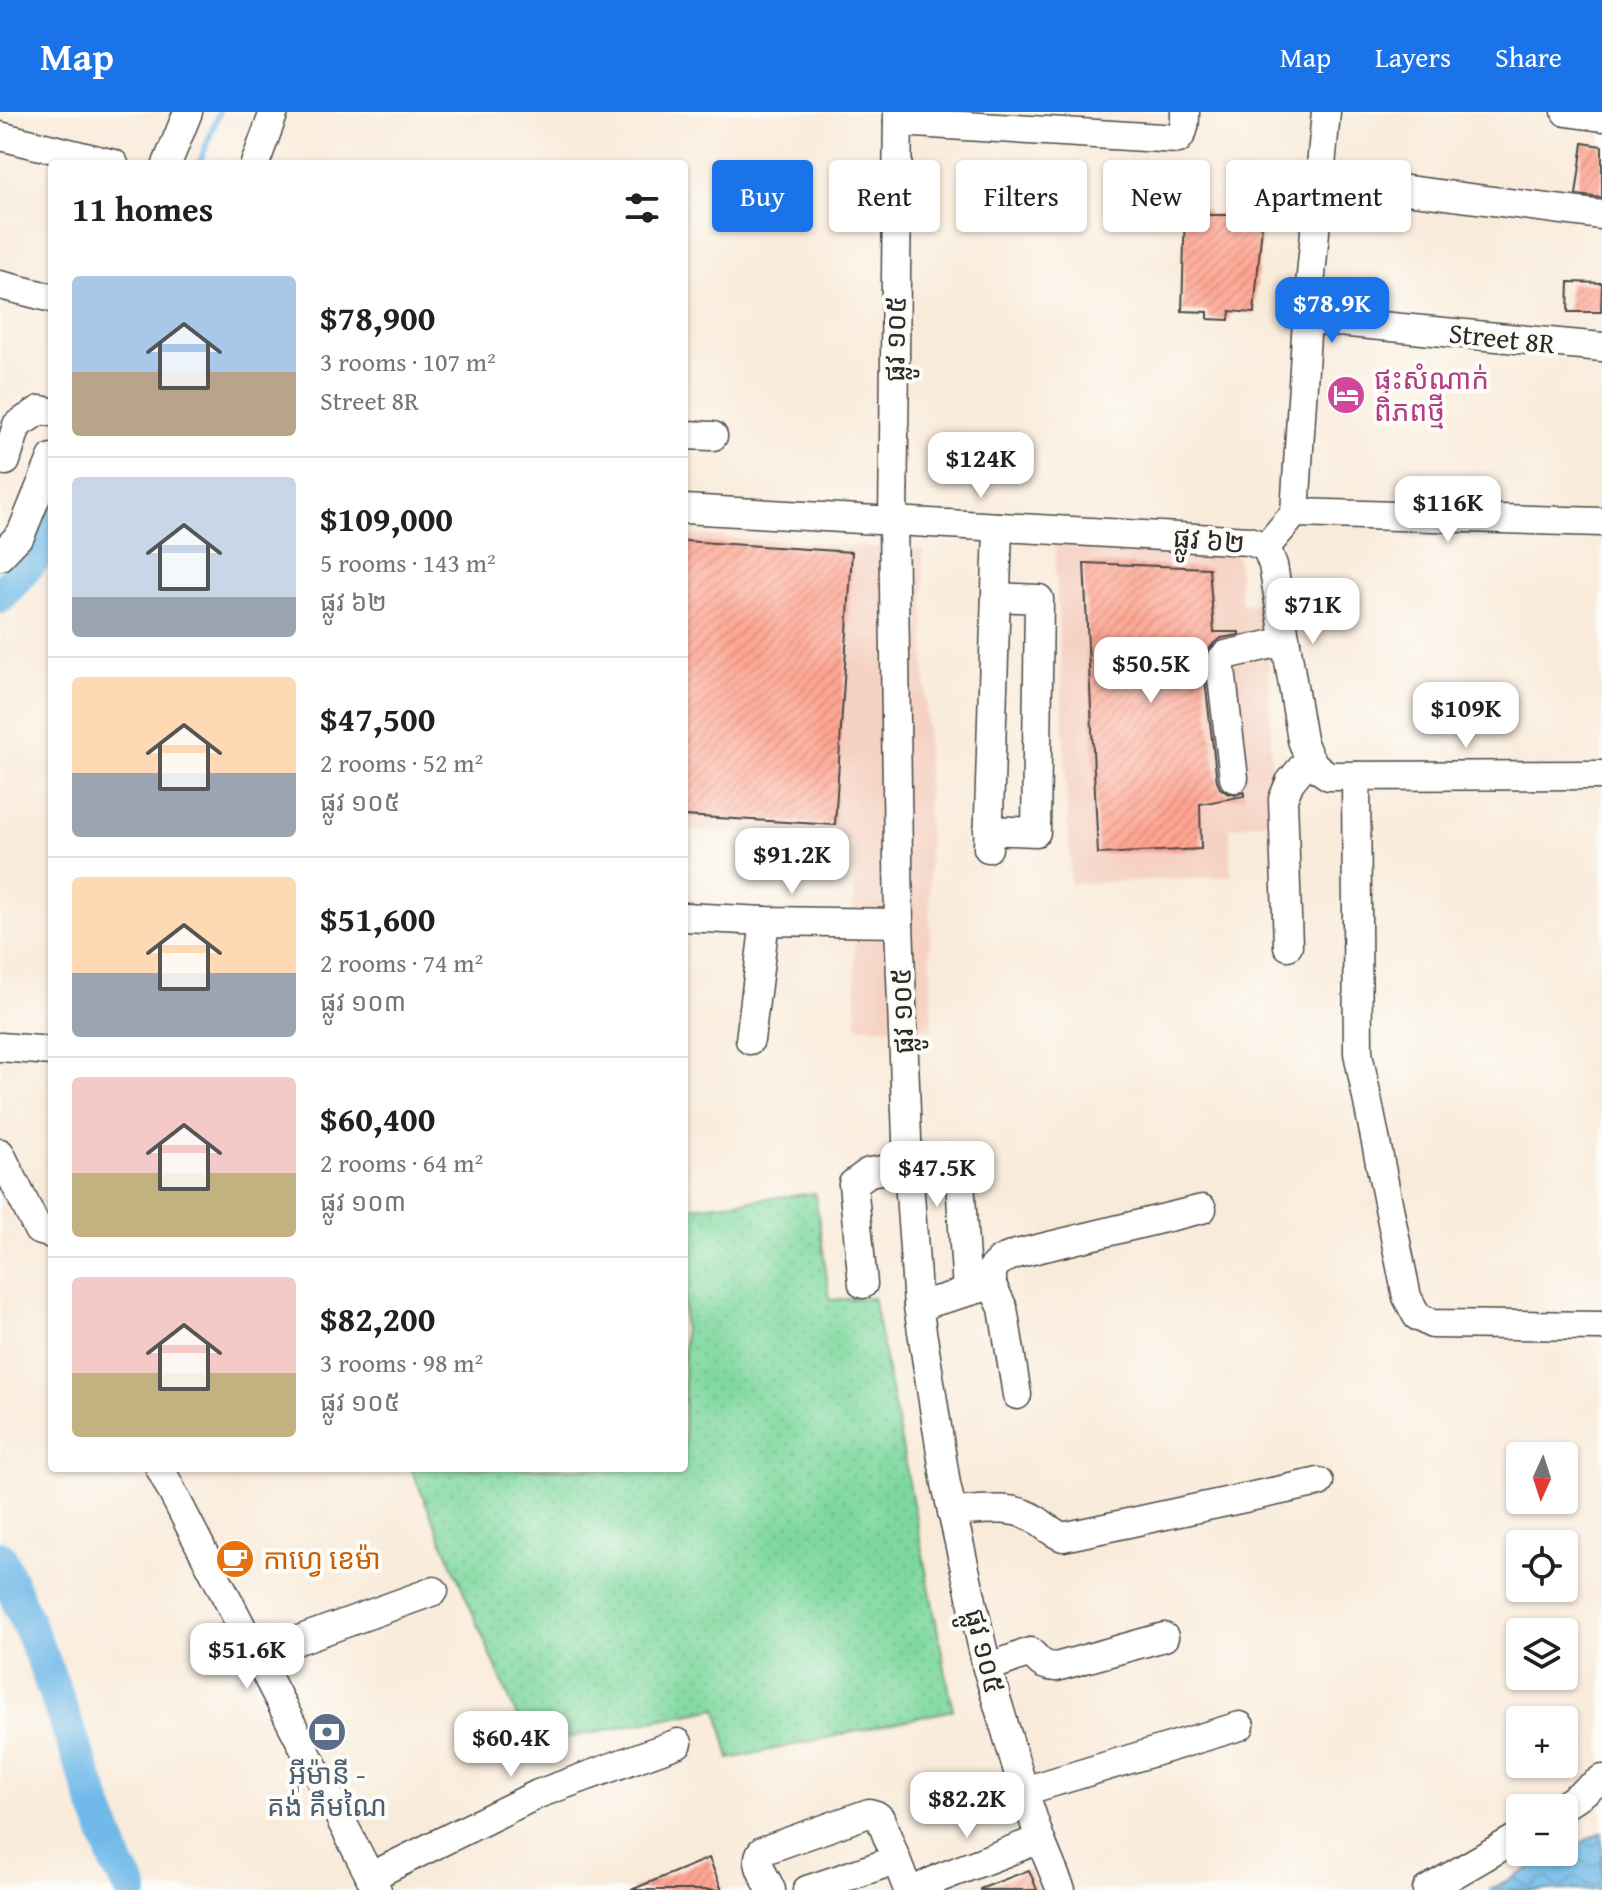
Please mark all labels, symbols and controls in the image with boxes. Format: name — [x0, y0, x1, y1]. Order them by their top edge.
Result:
text: Map — [40, 28, 114, 84]
text: Map — [1280, 36, 1331, 77]
text: Layers — [1375, 36, 1451, 77]
text: Share — [1495, 36, 1562, 77]
chip: Buy — [712, 160, 813, 232]
chip: Rent — [829, 160, 940, 232]
chip: Filters — [956, 160, 1087, 232]
chip: New — [1103, 160, 1210, 232]
chip: Apartment — [1226, 160, 1411, 232]
text: 11 homes — [72, 184, 213, 233]
icon: filters — [620, 186, 664, 230]
pin: $78.9K — [1267, 277, 1397, 345]
text: $78.9K — [1293, 283, 1371, 322]
text: $78,900 — [320, 293, 435, 342]
street label: ផ្លូវ ១០៥ — [873, 295, 921, 383]
icon: home — [136, 308, 232, 404]
street label: Street 8R — [1447, 312, 1558, 364]
text: 3 rooms · 107 m² — [320, 342, 496, 381]
place label: ផ្ទះសំណាក់ ពិភពថ្មី — [1374, 358, 1489, 431]
hotel icon: ផ្ទះសំណាក់ ពិភពថ្មី — [1325, 374, 1367, 416]
text: Street 8R — [320, 381, 419, 420]
pin: $124K — [925, 432, 1037, 500]
text: $124K — [946, 438, 1016, 477]
pin: $116K — [1392, 476, 1504, 544]
text: $116K — [1413, 482, 1483, 521]
text: $109,000 — [320, 494, 453, 543]
icon: home — [136, 509, 232, 605]
street label: ផ្លូវ ៦២ — [1171, 516, 1247, 568]
text: 5 rooms · 143 m² — [320, 543, 496, 582]
pin: $71K — [1266, 578, 1360, 646]
text: ផ្លូវ ៦២ — [320, 582, 387, 621]
text: $71K — [1285, 584, 1341, 623]
pin: $50.5K — [1086, 637, 1216, 705]
text: $50.5K — [1112, 643, 1190, 682]
pin: $109K — [1410, 682, 1522, 750]
text: $109K — [1431, 688, 1501, 727]
text: $47,500 — [320, 694, 435, 743]
icon: home — [136, 709, 232, 805]
text: 2 rooms · 52 m² — [320, 743, 483, 782]
text: ផ្លូវ ១០៥ — [320, 782, 400, 821]
pin: $91.2K — [727, 828, 857, 896]
text: $91.2K — [753, 834, 831, 873]
text: $51,600 — [320, 894, 435, 943]
icon: home — [136, 909, 232, 1005]
text: 2 rooms · 74 m² — [320, 943, 483, 982]
street label: ផ្លូវ ១០៥ — [880, 967, 929, 1055]
text: ផ្លូវ ១០៣ — [320, 982, 406, 1021]
text: $60,400 — [320, 1094, 435, 1143]
icon: home — [136, 1109, 232, 1205]
pin: $47.5K — [872, 1141, 1002, 1209]
text: 2 rooms · 64 m² — [320, 1143, 483, 1182]
text: $47.5K — [898, 1147, 976, 1186]
text: ផ្លូវ ១០៣ — [320, 1182, 406, 1221]
text: $82,200 — [320, 1294, 435, 1343]
icon: home — [136, 1309, 232, 1405]
text: 3 rooms · 98 m² — [320, 1343, 483, 1382]
text: ផ្លូវ ១០៥ — [320, 1382, 400, 1421]
north arrow — [1506, 1442, 1578, 1514]
map controls — [1506, 1442, 1578, 1866]
button: locate — [1506, 1530, 1578, 1602]
cafe icon: កាហ្វេ ខេម៉ា — [214, 1538, 256, 1580]
place label: កាហ្វេ ខេម៉ា — [263, 1538, 381, 1579]
street label: ផ្លូវ ១០៥ — [950, 1604, 1016, 1699]
button: layers — [1506, 1618, 1578, 1690]
pin: $51.6K — [182, 1623, 312, 1691]
text: $51.6K — [208, 1629, 286, 1668]
button: + — [1506, 1706, 1578, 1778]
bank icon: អ៊ីម៉ានី - គង់ គឹមណៃ — [306, 1711, 348, 1753]
pin: $60.4K — [446, 1711, 576, 1779]
text: $60.4K — [472, 1717, 550, 1756]
place label: អ៊ីម៉ានី - គង់ គឹមណៃ — [267, 1753, 387, 1826]
pin: $82.2K — [902, 1772, 1032, 1840]
text: $82.2K — [928, 1778, 1006, 1817]
button: − — [1506, 1794, 1578, 1866]

